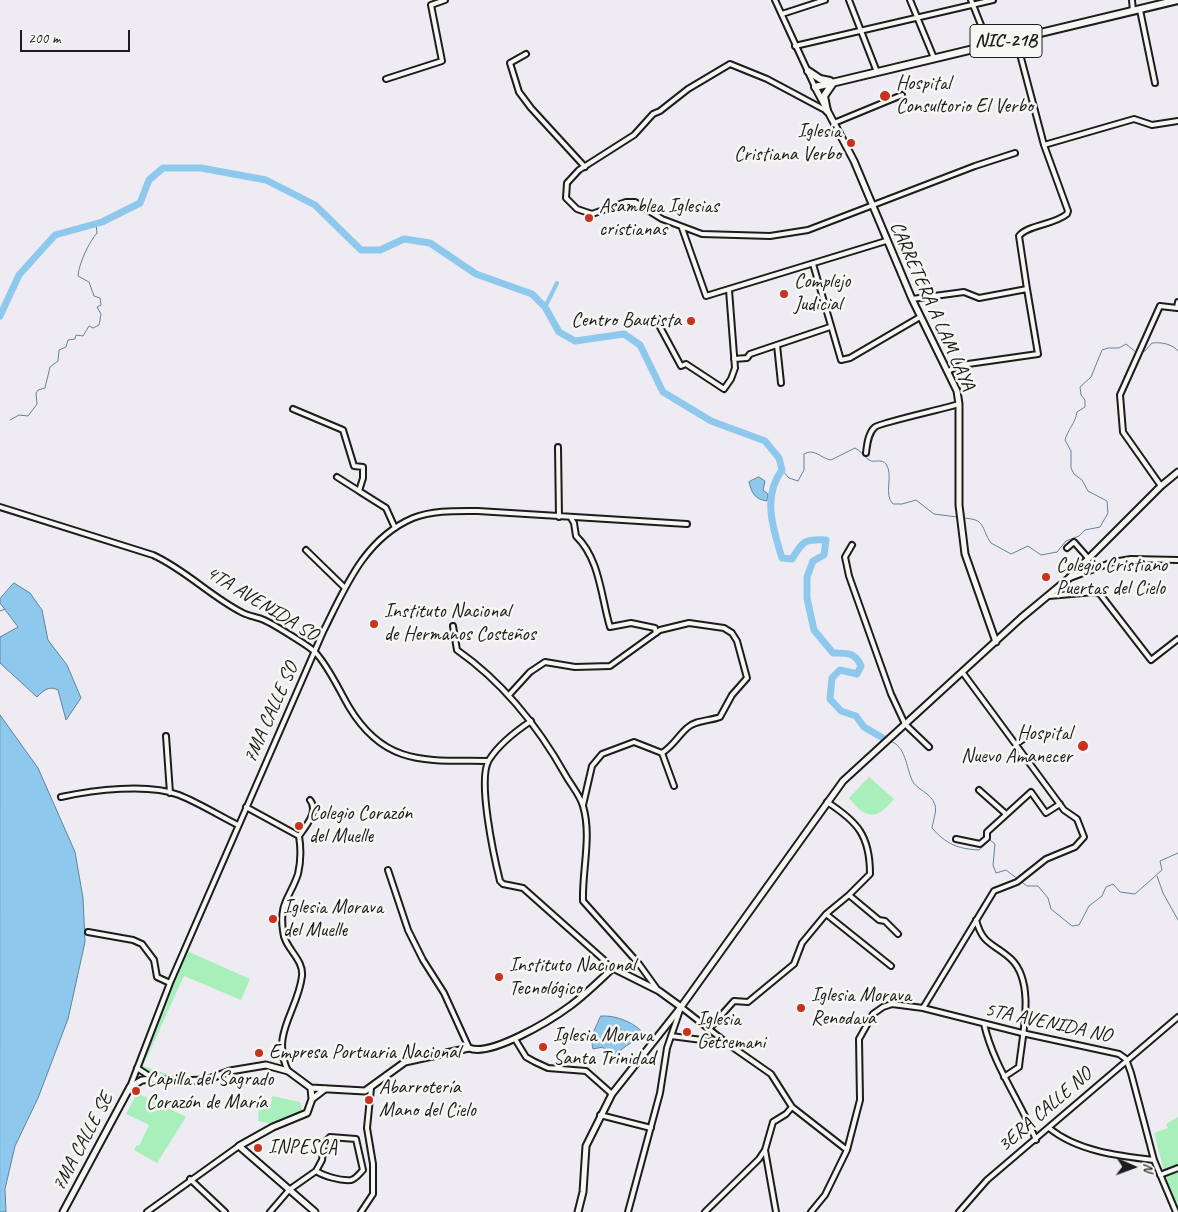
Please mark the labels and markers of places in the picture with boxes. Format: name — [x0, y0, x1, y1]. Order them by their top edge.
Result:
place label: Hospital Consultorio El Verbo — [896, 72, 1033, 119]
marker: Hospital Consultorio El Verbo — [878, 89, 892, 103]
place label: Iglesia Cristiana Verbo — [734, 120, 841, 167]
marker: Iglesia Cristiana Verbo — [845, 137, 857, 149]
place label: Asamblea Iglesias cristianas — [599, 195, 719, 242]
marker: Asamblea Iglesias cristianas — [583, 212, 595, 224]
place label: Complejo Judicial — [794, 270, 850, 317]
marker: Complejo Judicial — [778, 288, 790, 300]
place label: Centro Bautista — [571, 309, 681, 333]
marker: Centro Bautista — [685, 315, 697, 327]
place label: Colegio Cristiano Puertas del Cielo — [1056, 554, 1167, 601]
marker: Colegio Cristiano Puertas del Cielo — [1040, 571, 1052, 583]
place label: Instituto Nacional de Hermanos Costeños — [384, 600, 535, 647]
marker: Instituto Nacional de Hermanos Costeños — [368, 618, 380, 630]
place label: Hospital Nuevo Amanecer — [961, 722, 1072, 769]
marker: Hospital Nuevo Amanecer — [1076, 739, 1090, 753]
place label: Colegio Corazón del Muelle — [309, 802, 412, 849]
marker: Colegio Corazón del Muelle — [293, 820, 305, 832]
place label: Iglesia Morava del Muelle — [283, 896, 383, 943]
marker: Iglesia Morava del Muelle — [267, 913, 279, 925]
place label: Instituto Nacional Tecnológico — [509, 954, 635, 1001]
marker: Instituto Nacional Tecnológico — [493, 971, 505, 983]
place label: Iglesia Morava Renodava — [811, 984, 911, 1031]
marker: Iglesia Morava Renodava — [795, 1002, 807, 1014]
place label: Iglesia Getsemani — [697, 1008, 765, 1055]
place label: Iglesia Morava Santa Trinidad — [553, 1024, 655, 1071]
marker: Iglesia Getsemani — [681, 1026, 693, 1038]
place label: Empresa Portuaria Nacional — [269, 1041, 460, 1065]
marker: Iglesia Morava Santa Trinidad — [537, 1041, 549, 1053]
marker: Empresa Portuaria Nacional — [253, 1047, 265, 1059]
place label: Capilla del Sagrado Corazón de María — [146, 1068, 273, 1115]
place label: Abarrotería Mano del Cielo — [379, 1076, 476, 1123]
marker: Capilla del Sagrado Corazón de María — [130, 1085, 142, 1097]
marker: Abarrotería Mano del Cielo — [363, 1094, 375, 1106]
place label: INPESCA — [268, 1136, 337, 1160]
marker: INPESCA — [252, 1142, 264, 1154]

